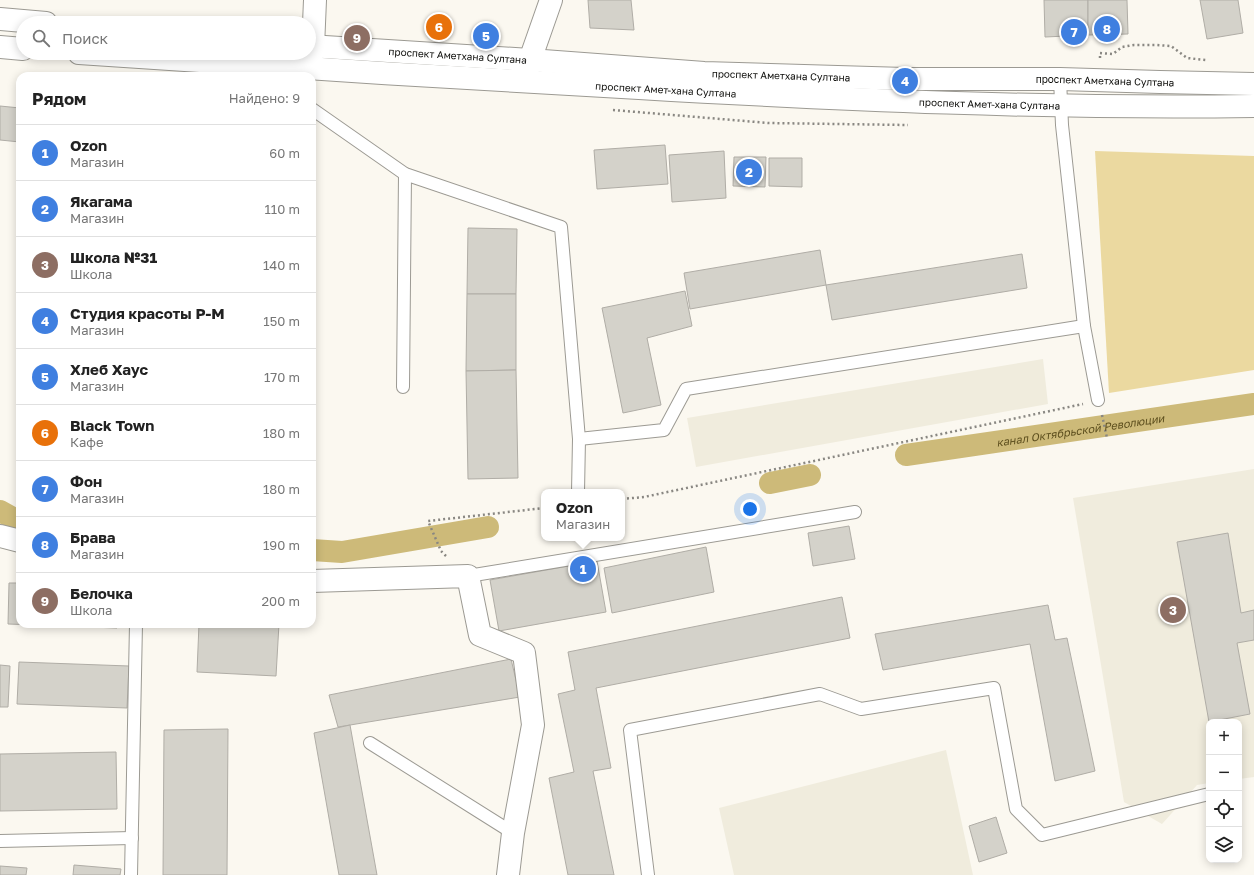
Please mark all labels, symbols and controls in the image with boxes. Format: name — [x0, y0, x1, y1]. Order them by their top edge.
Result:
pin: 6 — [426, 12, 452, 42]
pin: 8 — [1094, 14, 1120, 44]
search box — [16, 16, 316, 60]
pin: 7 — [1061, 17, 1087, 47]
pin: 5 — [473, 21, 499, 51]
pin: 9 — [344, 23, 370, 53]
icon: search — [30, 27, 52, 49]
text: Поиск — [62, 29, 108, 47]
street label: проспект Аметхана Султана — [388, 45, 527, 66]
pin: 4 — [892, 66, 918, 96]
street label: проспект Аметхана Султана — [712, 67, 850, 83]
street label: проспект Аметхана Султана — [1036, 73, 1174, 88]
street label: проспект Амет-хана Султана — [595, 80, 737, 99]
text: Рядом — [32, 88, 86, 109]
text: Найдено: 9 — [229, 90, 300, 106]
street label: проспект Амет-хана Султана — [919, 96, 1060, 112]
text: Ozon — [70, 136, 107, 154]
text: 1 — [42, 145, 48, 161]
text: 60 m — [269, 145, 300, 161]
text: Магазин — [70, 154, 124, 170]
pin: 2 — [736, 157, 762, 187]
text: Якагама — [70, 192, 132, 210]
text: 2 — [41, 201, 49, 217]
text: 110 m — [265, 201, 300, 217]
text: Магазин — [70, 210, 124, 226]
text: Школа №31 — [70, 248, 157, 266]
text: 3 — [41, 257, 49, 273]
text: 140 m — [263, 257, 300, 273]
text: Школа — [70, 266, 112, 282]
text: Студия красоты Р-М — [70, 304, 225, 322]
text: 4 — [41, 313, 49, 329]
text: 150 m — [263, 313, 300, 329]
text: Магазин — [70, 322, 124, 338]
text: Хлеб Хаус — [70, 360, 148, 378]
text: 5 — [41, 369, 49, 385]
text: 170 m — [264, 369, 300, 385]
text: Магазин — [70, 378, 124, 394]
water label: канал Октябрьской Революции — [995, 411, 1166, 448]
text: Black Town — [70, 416, 154, 434]
text: 6 — [41, 425, 49, 441]
text: 180 m — [263, 425, 300, 441]
text: Кафе — [70, 434, 103, 450]
text: Фон — [70, 472, 102, 490]
text: 7 — [41, 481, 49, 497]
text: 180 m — [263, 481, 300, 497]
popup — [541, 489, 625, 541]
text: Магазин — [70, 490, 124, 506]
text: Ozon — [556, 498, 593, 516]
your location — [740, 499, 760, 519]
text: Магазин — [556, 516, 610, 532]
text: Брава — [70, 528, 116, 546]
text: 8 — [41, 537, 49, 553]
text: 190 m — [263, 537, 300, 553]
text: Магазин — [70, 546, 124, 562]
pin: 1 — [570, 554, 596, 584]
text: Белочка — [70, 584, 133, 602]
text: 9 — [41, 593, 49, 609]
text: 200 m — [262, 593, 300, 609]
pin: 3 — [1160, 595, 1186, 625]
text: Школа — [70, 602, 112, 618]
map controls — [1206, 719, 1242, 863]
button: + — [1206, 719, 1242, 755]
button: − — [1206, 755, 1242, 791]
button: locate — [1206, 791, 1242, 827]
button: layers — [1206, 827, 1242, 863]

